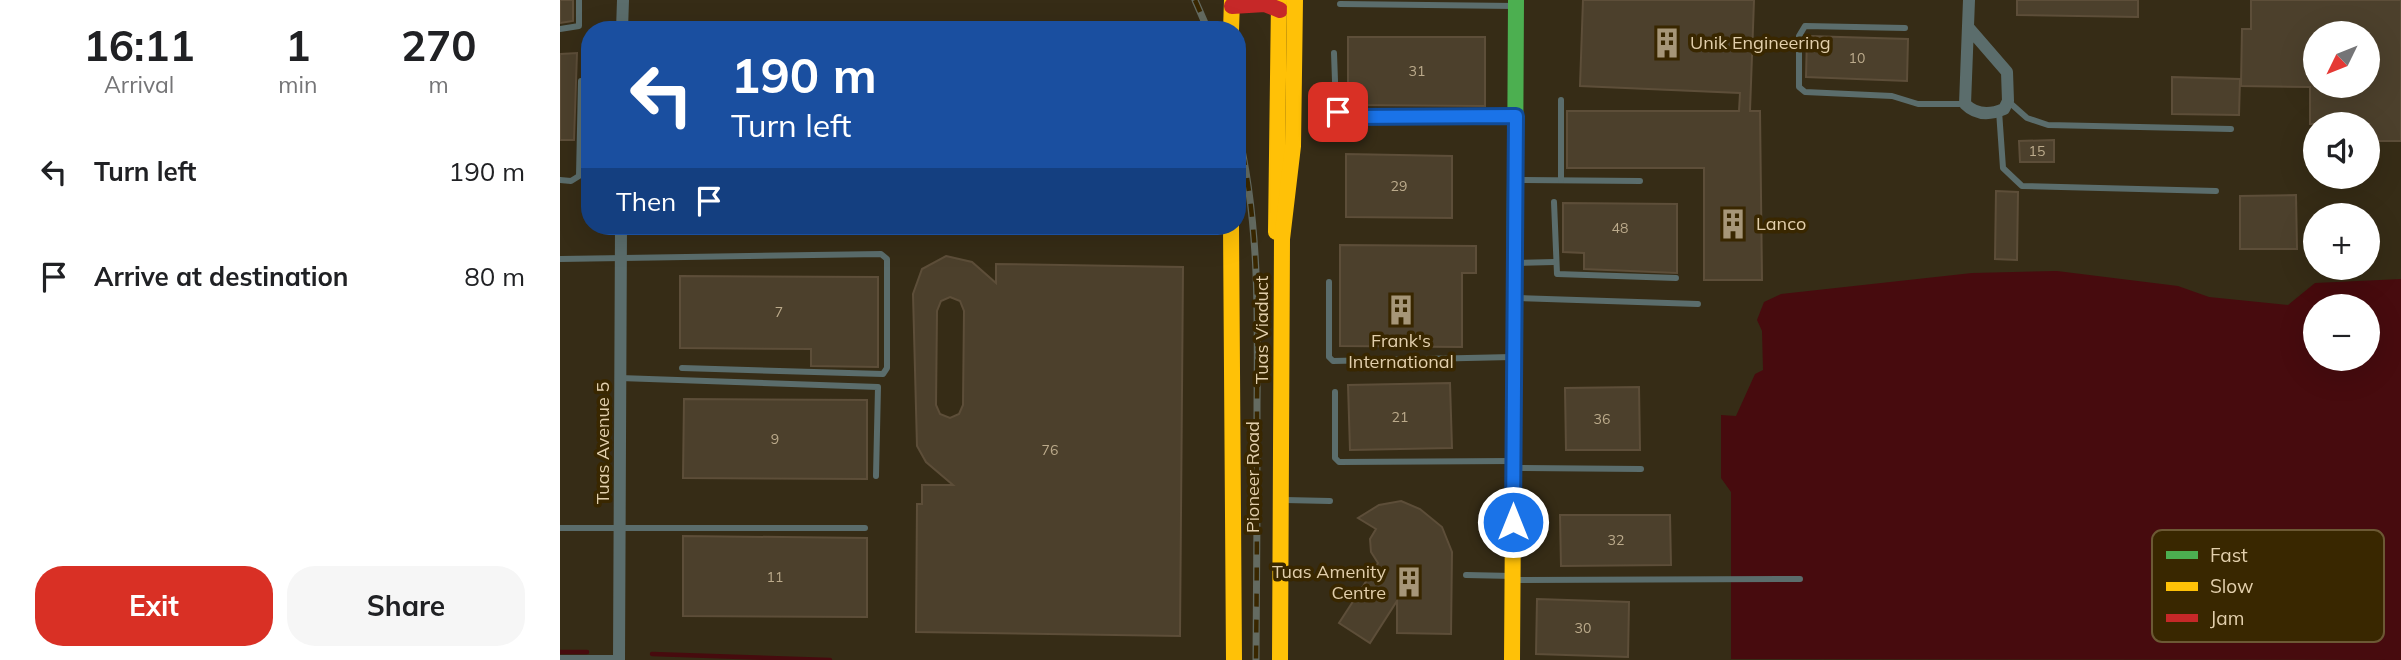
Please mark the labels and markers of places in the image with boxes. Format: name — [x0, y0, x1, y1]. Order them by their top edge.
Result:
building icon: Unik Engineering — [1650, 26, 1684, 60]
place label: Unik Engineering — [1690, 31, 1831, 54]
pin — [1308, 82, 1368, 142]
building icon: Lanco — [1716, 207, 1750, 241]
place label: Lanco — [1756, 212, 1806, 235]
building icon: Frank's International — [1384, 293, 1418, 327]
place label: Frank's International — [1348, 329, 1454, 373]
place label: Tuas Amenity Centre — [1272, 560, 1386, 604]
building icon: Tuas Amenity Centre — [1392, 565, 1426, 599]

